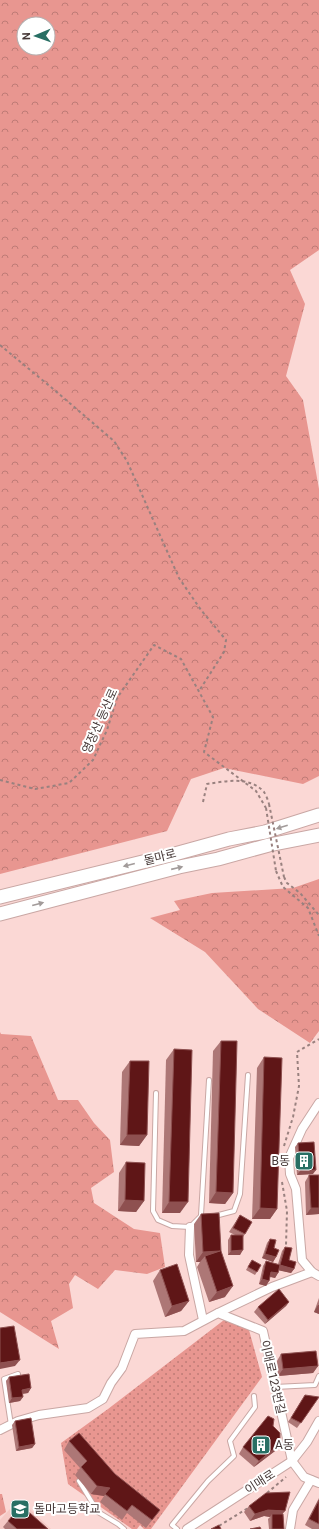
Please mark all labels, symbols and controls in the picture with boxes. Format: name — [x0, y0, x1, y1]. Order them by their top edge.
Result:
north arrow — [16, 16, 56, 56]
text: N — [20, 32, 33, 40]
street label: 영장산 등산로 — [80, 687, 120, 755]
one-way arrow — [275, 824, 287, 830]
street label: 돌마로 — [142, 846, 178, 868]
one-way arrow — [122, 863, 135, 869]
one-way arrow — [171, 864, 183, 870]
one-way arrow — [32, 901, 44, 907]
building icon: B동 — [293, 1150, 315, 1172]
place label: B동 — [271, 1154, 290, 1168]
street label: 이매로123번길 — [258, 1339, 288, 1415]
building icon: A동 — [250, 1434, 272, 1456]
place label: A동 — [275, 1438, 294, 1452]
street label: 이매로 — [242, 1467, 278, 1497]
school or university icon: 돌마고등학교 — [9, 1498, 31, 1520]
place label: 돌마고등학교 — [34, 1502, 100, 1516]

